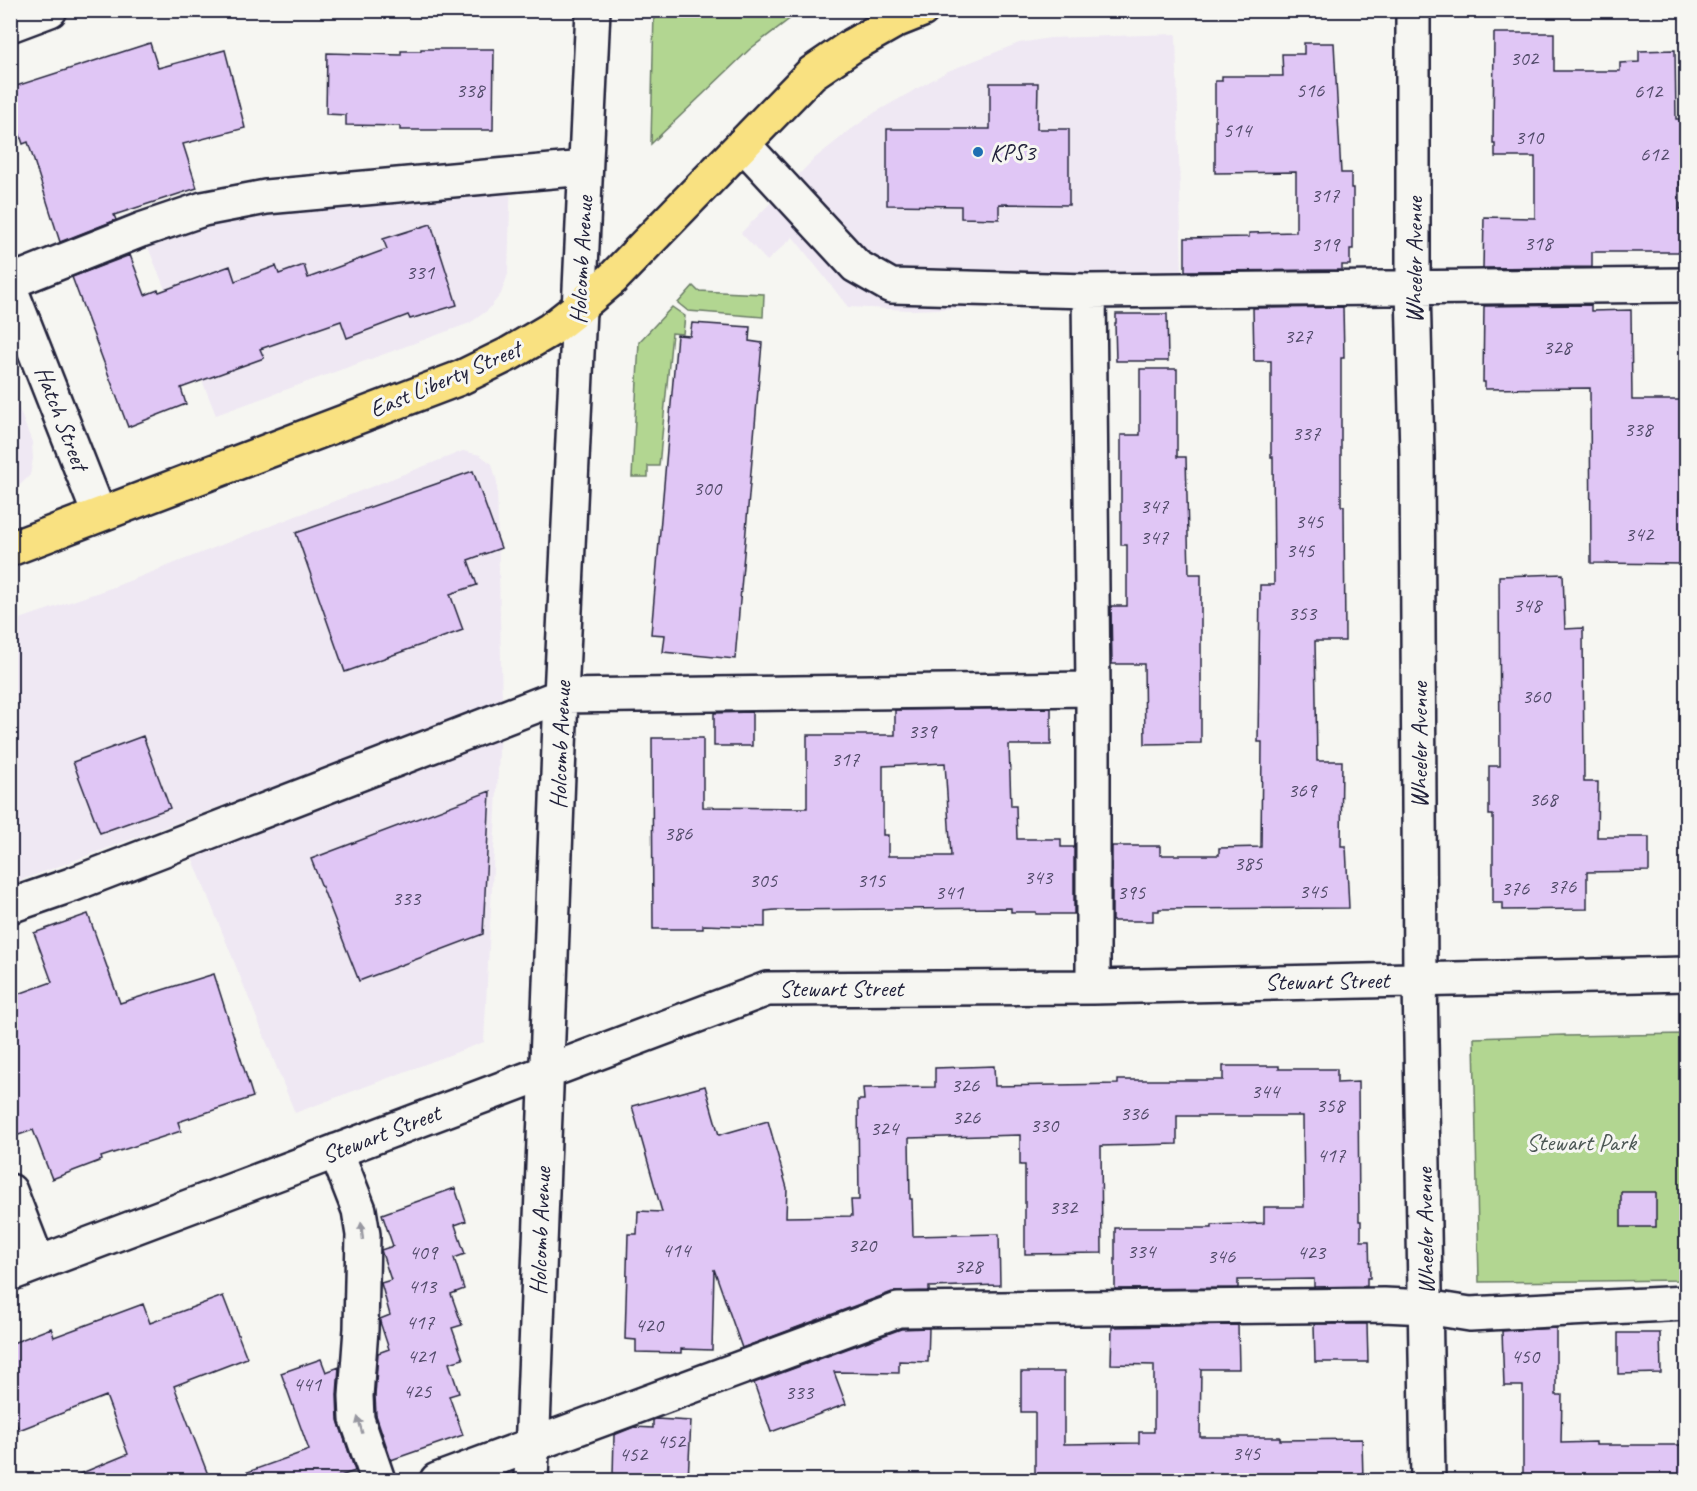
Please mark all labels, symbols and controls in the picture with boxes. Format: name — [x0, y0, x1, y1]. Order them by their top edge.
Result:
house number: 302 — [1510, 45, 1540, 71]
house number: 338 — [456, 77, 487, 103]
house number: 516 — [1296, 77, 1325, 103]
house number: 612 — [1634, 78, 1664, 104]
house number: 514 — [1223, 117, 1254, 143]
house number: 310 — [1515, 124, 1545, 150]
place label: KPS3 — [990, 137, 1037, 167]
house number: 612 — [1640, 141, 1670, 167]
marker: KPS3 — [971, 145, 985, 159]
house number: 317 — [1311, 182, 1341, 208]
street label: Holcomb Avenue — [563, 193, 599, 325]
street label: Wheeler Avenue — [1399, 195, 1429, 323]
house number: 318 — [1524, 230, 1555, 256]
house number: 319 — [1311, 231, 1341, 257]
house number: 331 — [406, 259, 436, 285]
house number: 327 — [1284, 323, 1314, 349]
street label: East Liberty Street — [365, 333, 528, 424]
house number: 328 — [1543, 334, 1574, 360]
street label: Hatch Street — [28, 362, 97, 477]
house number: 338 — [1624, 416, 1655, 442]
house number: 337 — [1292, 420, 1322, 446]
house number: 300 — [693, 475, 723, 501]
house number: 347 — [1140, 493, 1170, 519]
house number: 345 — [1295, 508, 1325, 534]
house number: 342 — [1625, 521, 1655, 547]
house number: 347 — [1140, 524, 1170, 550]
house number: 345 — [1286, 537, 1316, 563]
house number: 348 — [1513, 592, 1544, 618]
house number: 353 — [1288, 600, 1318, 626]
street label: Holcomb Avenue — [543, 678, 577, 809]
street label: Wheeler Avenue — [1404, 680, 1434, 808]
house number: 360 — [1522, 683, 1552, 709]
house number: 339 — [908, 718, 938, 744]
house number: 317 — [831, 746, 861, 772]
house number: 369 — [1288, 777, 1318, 803]
house number: 368 — [1529, 786, 1560, 812]
house number: 386 — [664, 820, 693, 846]
house number: 385 — [1234, 850, 1264, 876]
house number: 343 — [1024, 864, 1054, 890]
house number: 305 — [749, 867, 779, 893]
house number: 315 — [857, 867, 887, 893]
house number: 376 — [1548, 873, 1577, 899]
house number: 376 — [1501, 875, 1530, 901]
house number: 345 — [1299, 878, 1329, 904]
house number: 341 — [935, 879, 965, 905]
house number: 395 — [1117, 879, 1147, 905]
house number: 333 — [392, 885, 422, 911]
street label: Stewart Street — [1265, 965, 1391, 997]
street label: Stewart Street — [779, 973, 905, 1003]
house number: 326 — [951, 1072, 980, 1098]
house number: 344 — [1251, 1078, 1282, 1104]
house number: 358 — [1316, 1092, 1347, 1118]
street label: Stewart Street — [318, 1097, 446, 1170]
house number: 336 — [1120, 1100, 1149, 1126]
house number: 326 — [952, 1104, 981, 1130]
house number: 330 — [1030, 1112, 1060, 1138]
house number: 324 — [870, 1115, 901, 1141]
park label: Stewart Park — [1526, 1127, 1638, 1157]
house number: 417 — [1317, 1142, 1347, 1168]
street label: Holcomb Avenue — [523, 1164, 557, 1295]
street label: Wheeler Avenue — [1409, 1165, 1441, 1294]
house number: 332 — [1049, 1194, 1079, 1220]
one-way arrow — [357, 1221, 367, 1240]
house number: 320 — [848, 1232, 878, 1258]
house number: 414 — [662, 1237, 693, 1263]
house number: 334 — [1127, 1238, 1158, 1264]
house number: 409 — [409, 1239, 439, 1265]
house number: 423 — [1297, 1239, 1327, 1265]
house number: 346 — [1207, 1243, 1236, 1269]
house number: 328 — [954, 1253, 985, 1279]
house number: 413 — [408, 1273, 438, 1299]
house number: 417 — [406, 1309, 436, 1335]
house number: 420 — [635, 1312, 665, 1338]
house number: 421 — [407, 1343, 437, 1369]
house number: 450 — [1511, 1343, 1541, 1369]
house number: 441 — [293, 1371, 323, 1397]
house number: 425 — [403, 1378, 433, 1404]
house number: 333 — [785, 1379, 815, 1405]
one-way arrow — [355, 1416, 364, 1434]
house number: 452 — [657, 1428, 687, 1454]
house number: 345 — [1232, 1440, 1262, 1466]
house number: 452 — [619, 1441, 649, 1467]

